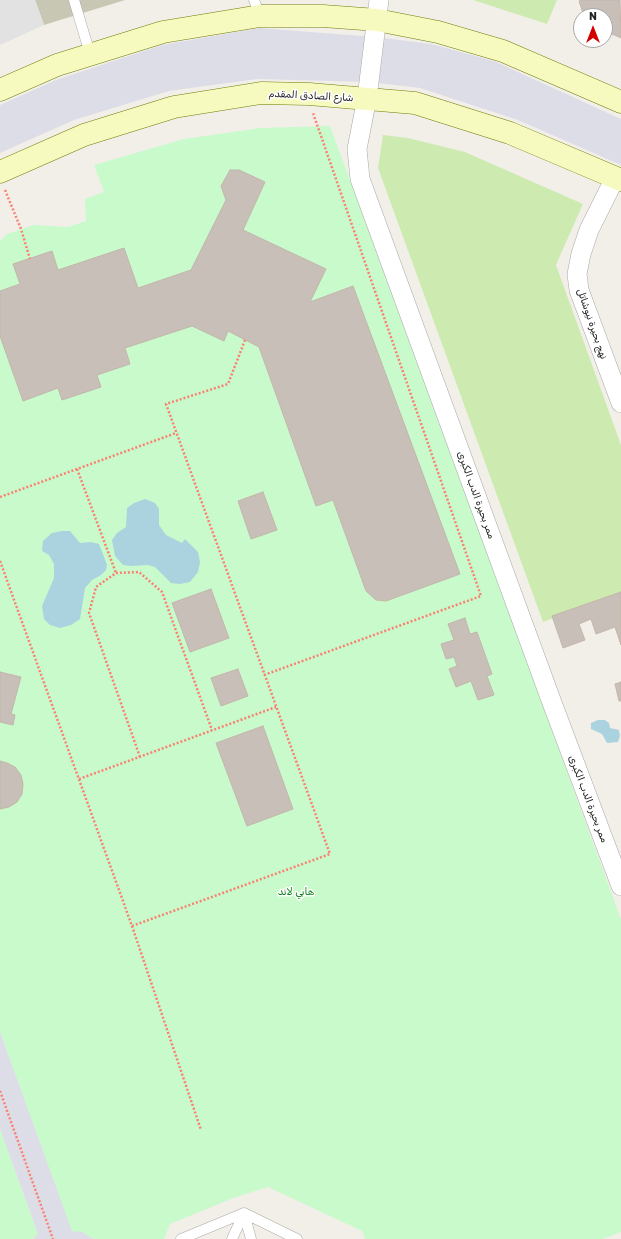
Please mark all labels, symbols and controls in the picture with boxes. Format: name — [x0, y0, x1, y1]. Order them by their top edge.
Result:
north arrow — [573, 8, 613, 48]
text: N — [589, 10, 597, 23]
street label: شارع الصادق المقدم — [268, 88, 354, 104]
street label: نهج بحيرة نيوشاتل — [574, 287, 610, 361]
street label: ممر بحيرة الدب الكبرى — [455, 449, 497, 541]
street label: ممر بحيرة الدب الكبرى — [566, 754, 610, 844]
park label: هابي لاند — [278, 886, 314, 898]

